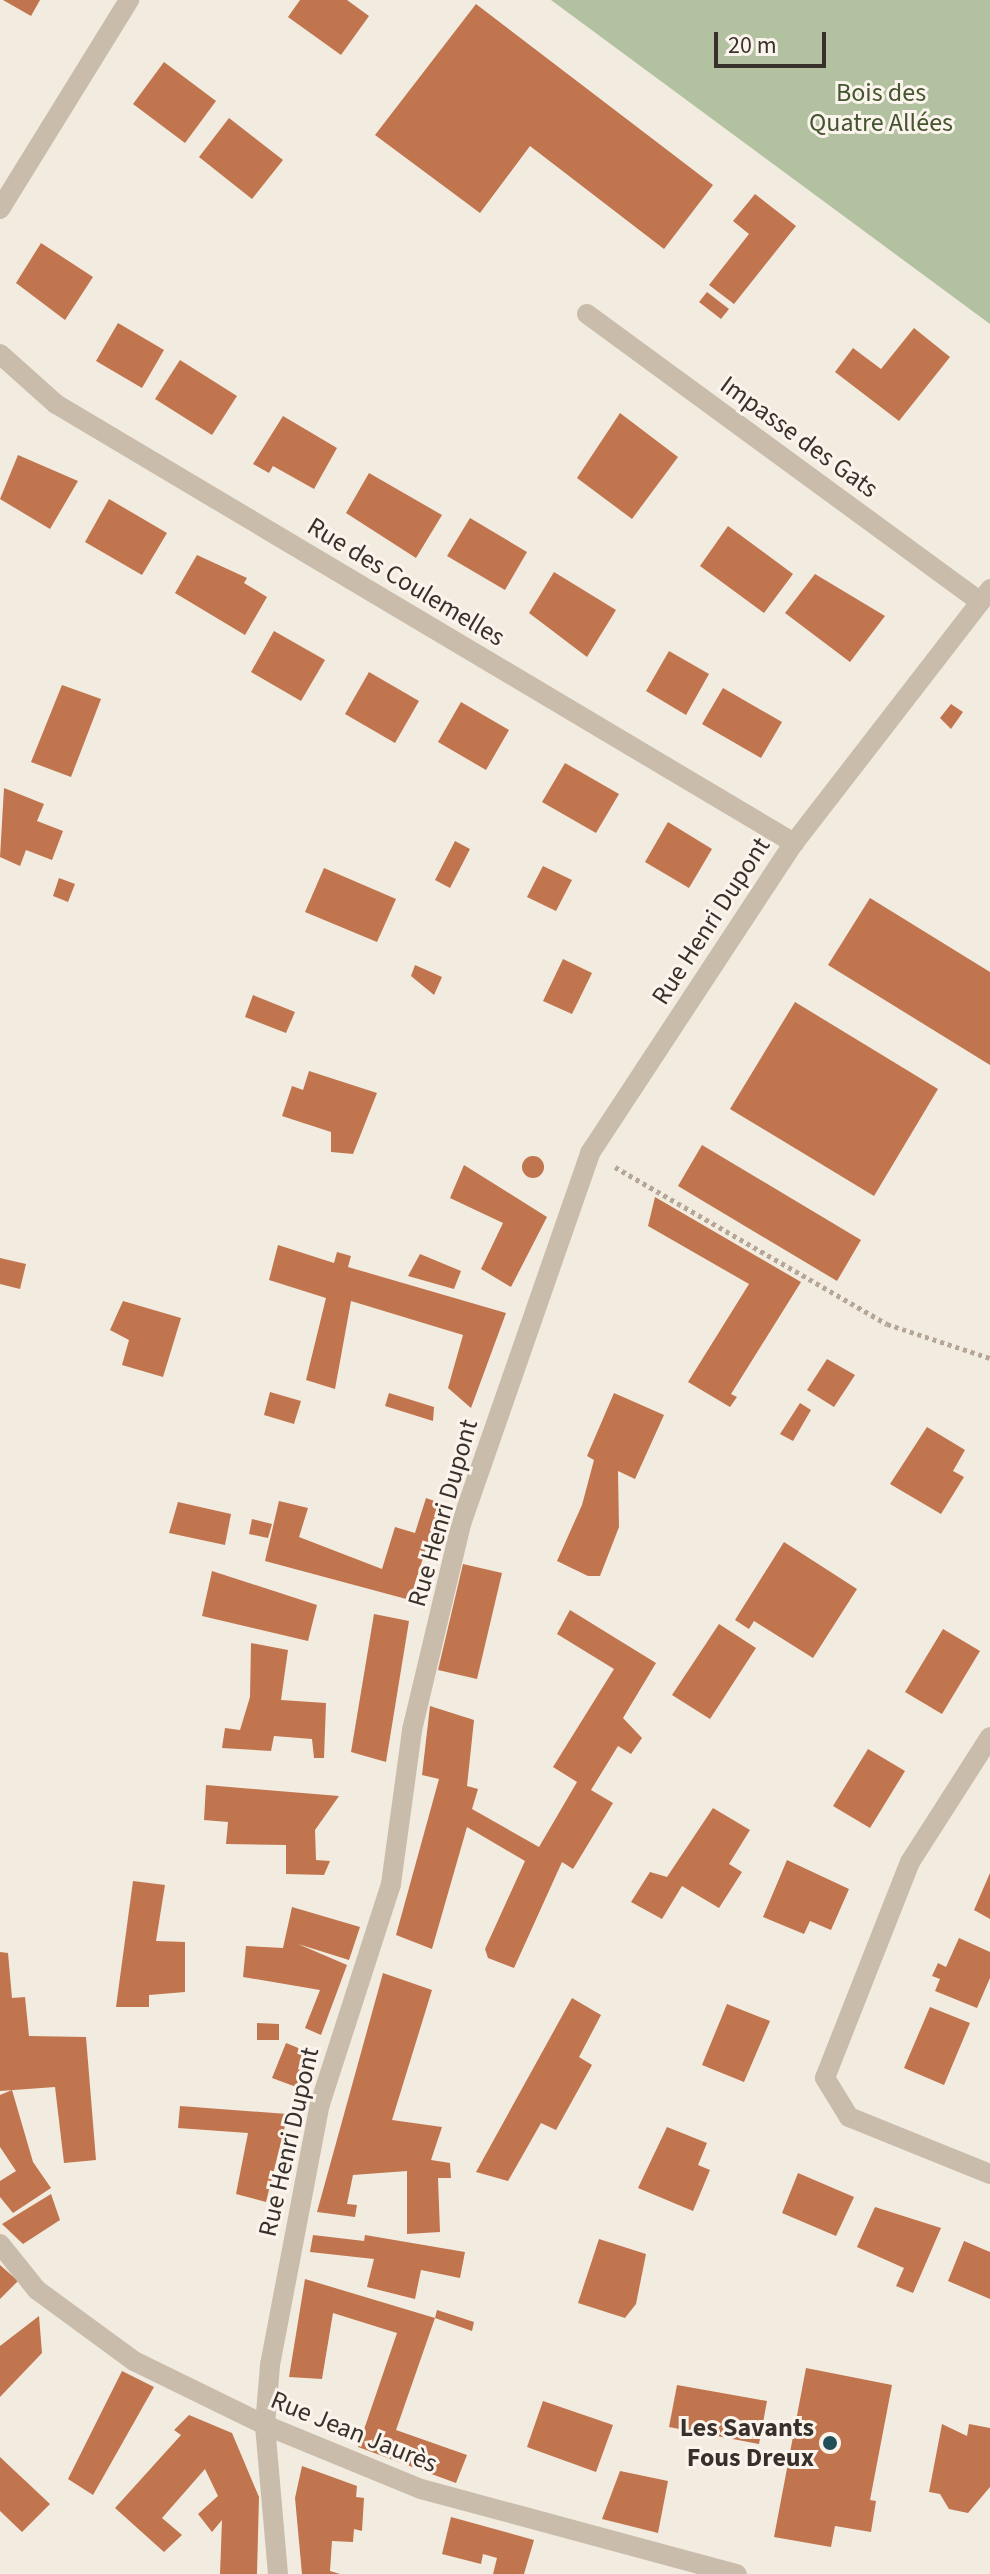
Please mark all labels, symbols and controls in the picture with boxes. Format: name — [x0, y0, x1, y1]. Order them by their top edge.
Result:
scale bar — [718, 16, 830, 66]
text: 20 m — [728, 28, 777, 63]
park label: Bois des Quatre Allées — [809, 77, 953, 138]
street label: Impasse des Gats — [714, 369, 884, 505]
street label: Rue des Coulemelles — [302, 511, 510, 653]
street label: Rue Henri Dupont — [645, 831, 777, 1011]
street label: Rue Henri Dupont — [401, 1416, 485, 1610]
street label: Rue Henri Dupont — [252, 2044, 326, 2240]
street label: Rue Jean Jaurès — [266, 2384, 442, 2480]
place label: Les Savants Fous Dreux — [680, 2412, 814, 2474]
marker: Les Savants Fous Dreux — [821, 2434, 839, 2452]

